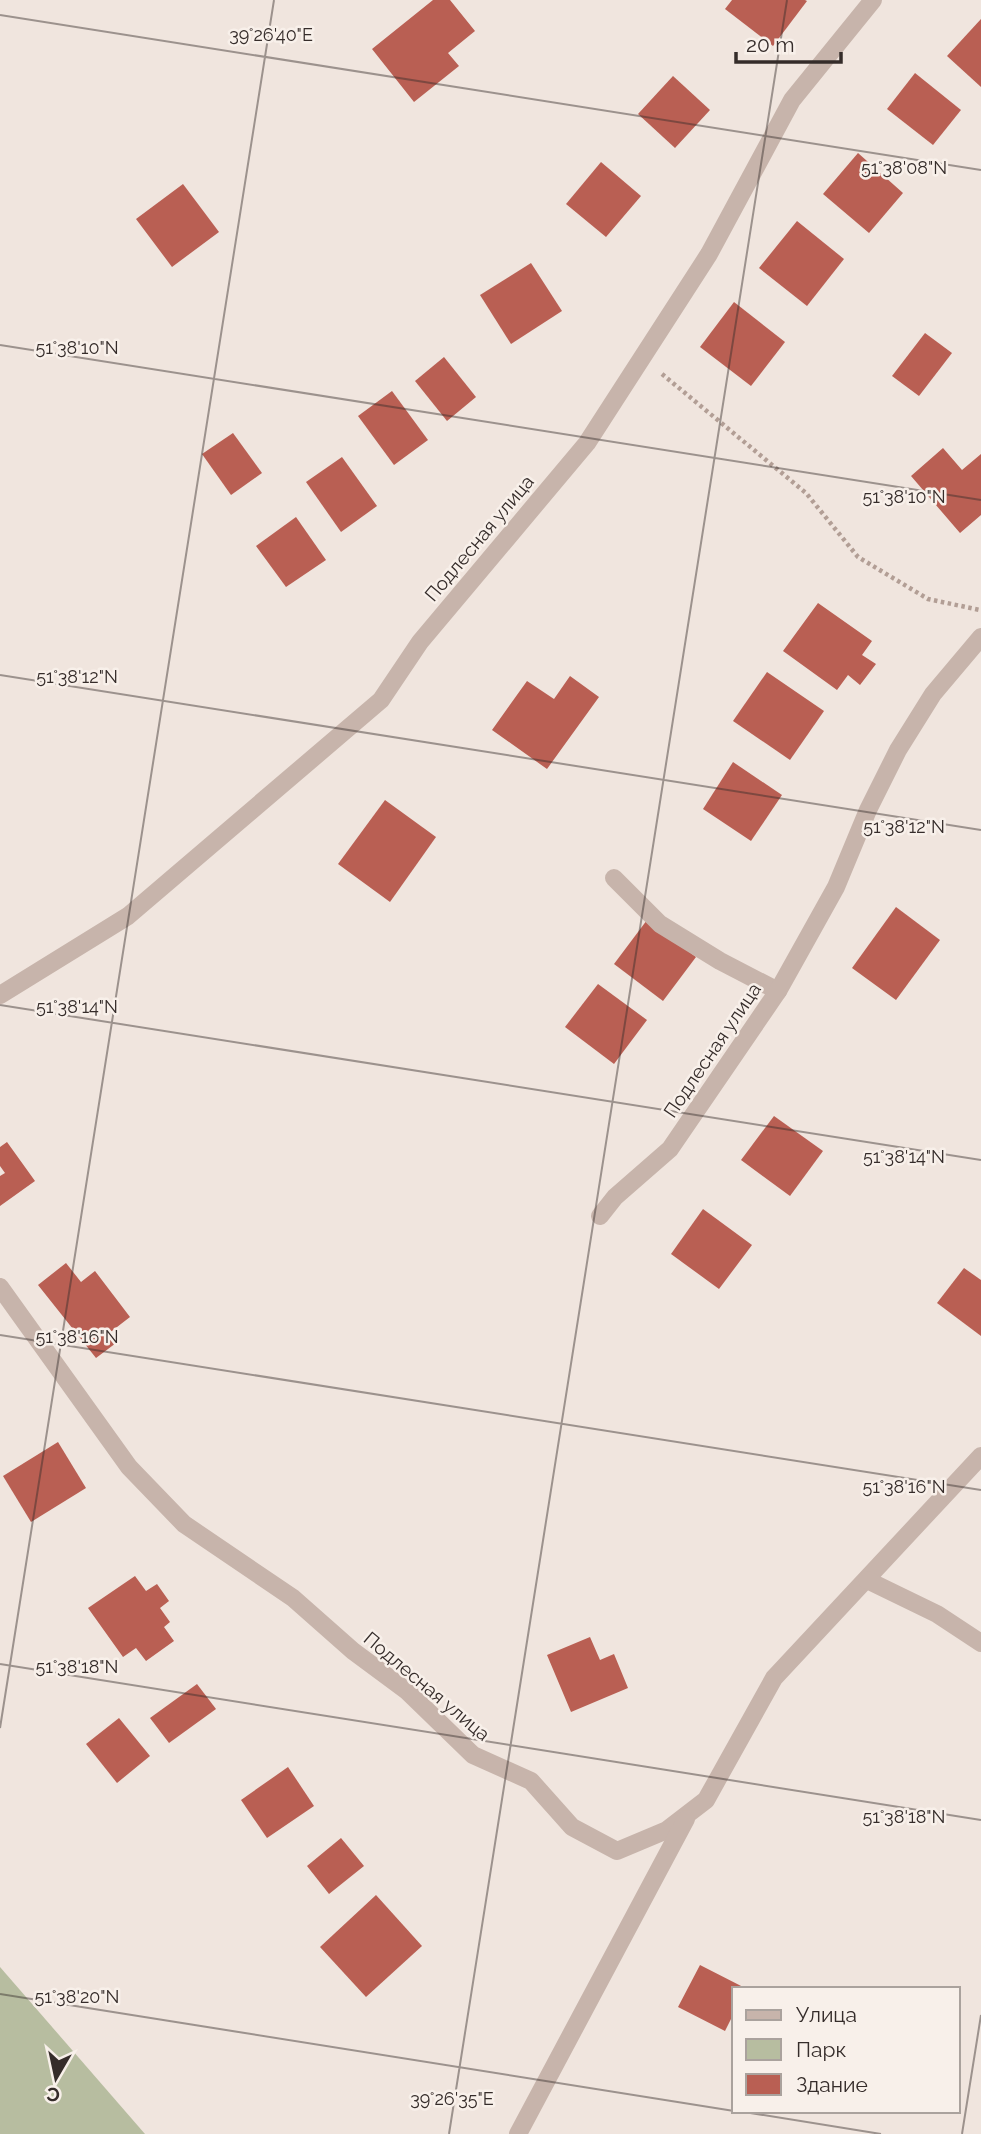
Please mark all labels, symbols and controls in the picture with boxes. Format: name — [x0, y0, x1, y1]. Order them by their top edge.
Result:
scale bar — [736, 21, 841, 65]
text: 39°26'40"E — [229, 24, 313, 45]
text: 20 m — [746, 32, 794, 57]
text: 51°38'08"N — [861, 157, 947, 178]
text: 51°38'10"N — [35, 337, 119, 358]
street label: Подлесная улица — [420, 471, 538, 605]
text: 51°38'10"N — [862, 486, 946, 507]
text: 51°38'12"N — [36, 666, 118, 687]
text: 51°38'12"N — [863, 816, 945, 837]
street label: Подлесная улица — [659, 979, 765, 1121]
text: 51°38'14"N — [36, 996, 118, 1017]
text: 51°38'14"N — [863, 1146, 945, 1167]
text: 51°38'16"N — [35, 1326, 119, 1347]
text: 51°38'16"N — [862, 1476, 946, 1497]
street label: Подлесная улица — [360, 1627, 494, 1745]
text: 51°38'18"N — [36, 1656, 118, 1677]
text: 51°38'18"N — [863, 1806, 945, 1827]
text: 51°38'20"N — [35, 1986, 119, 2007]
legend — [732, 1987, 960, 2113]
text: Улица — [796, 2002, 857, 2027]
text: Парк — [796, 2037, 846, 2062]
north arrow — [21, 2043, 91, 2113]
text: Здание — [796, 2072, 868, 2097]
text: С — [45, 2083, 62, 2107]
text: 39°26'35"E — [410, 2088, 494, 2109]

